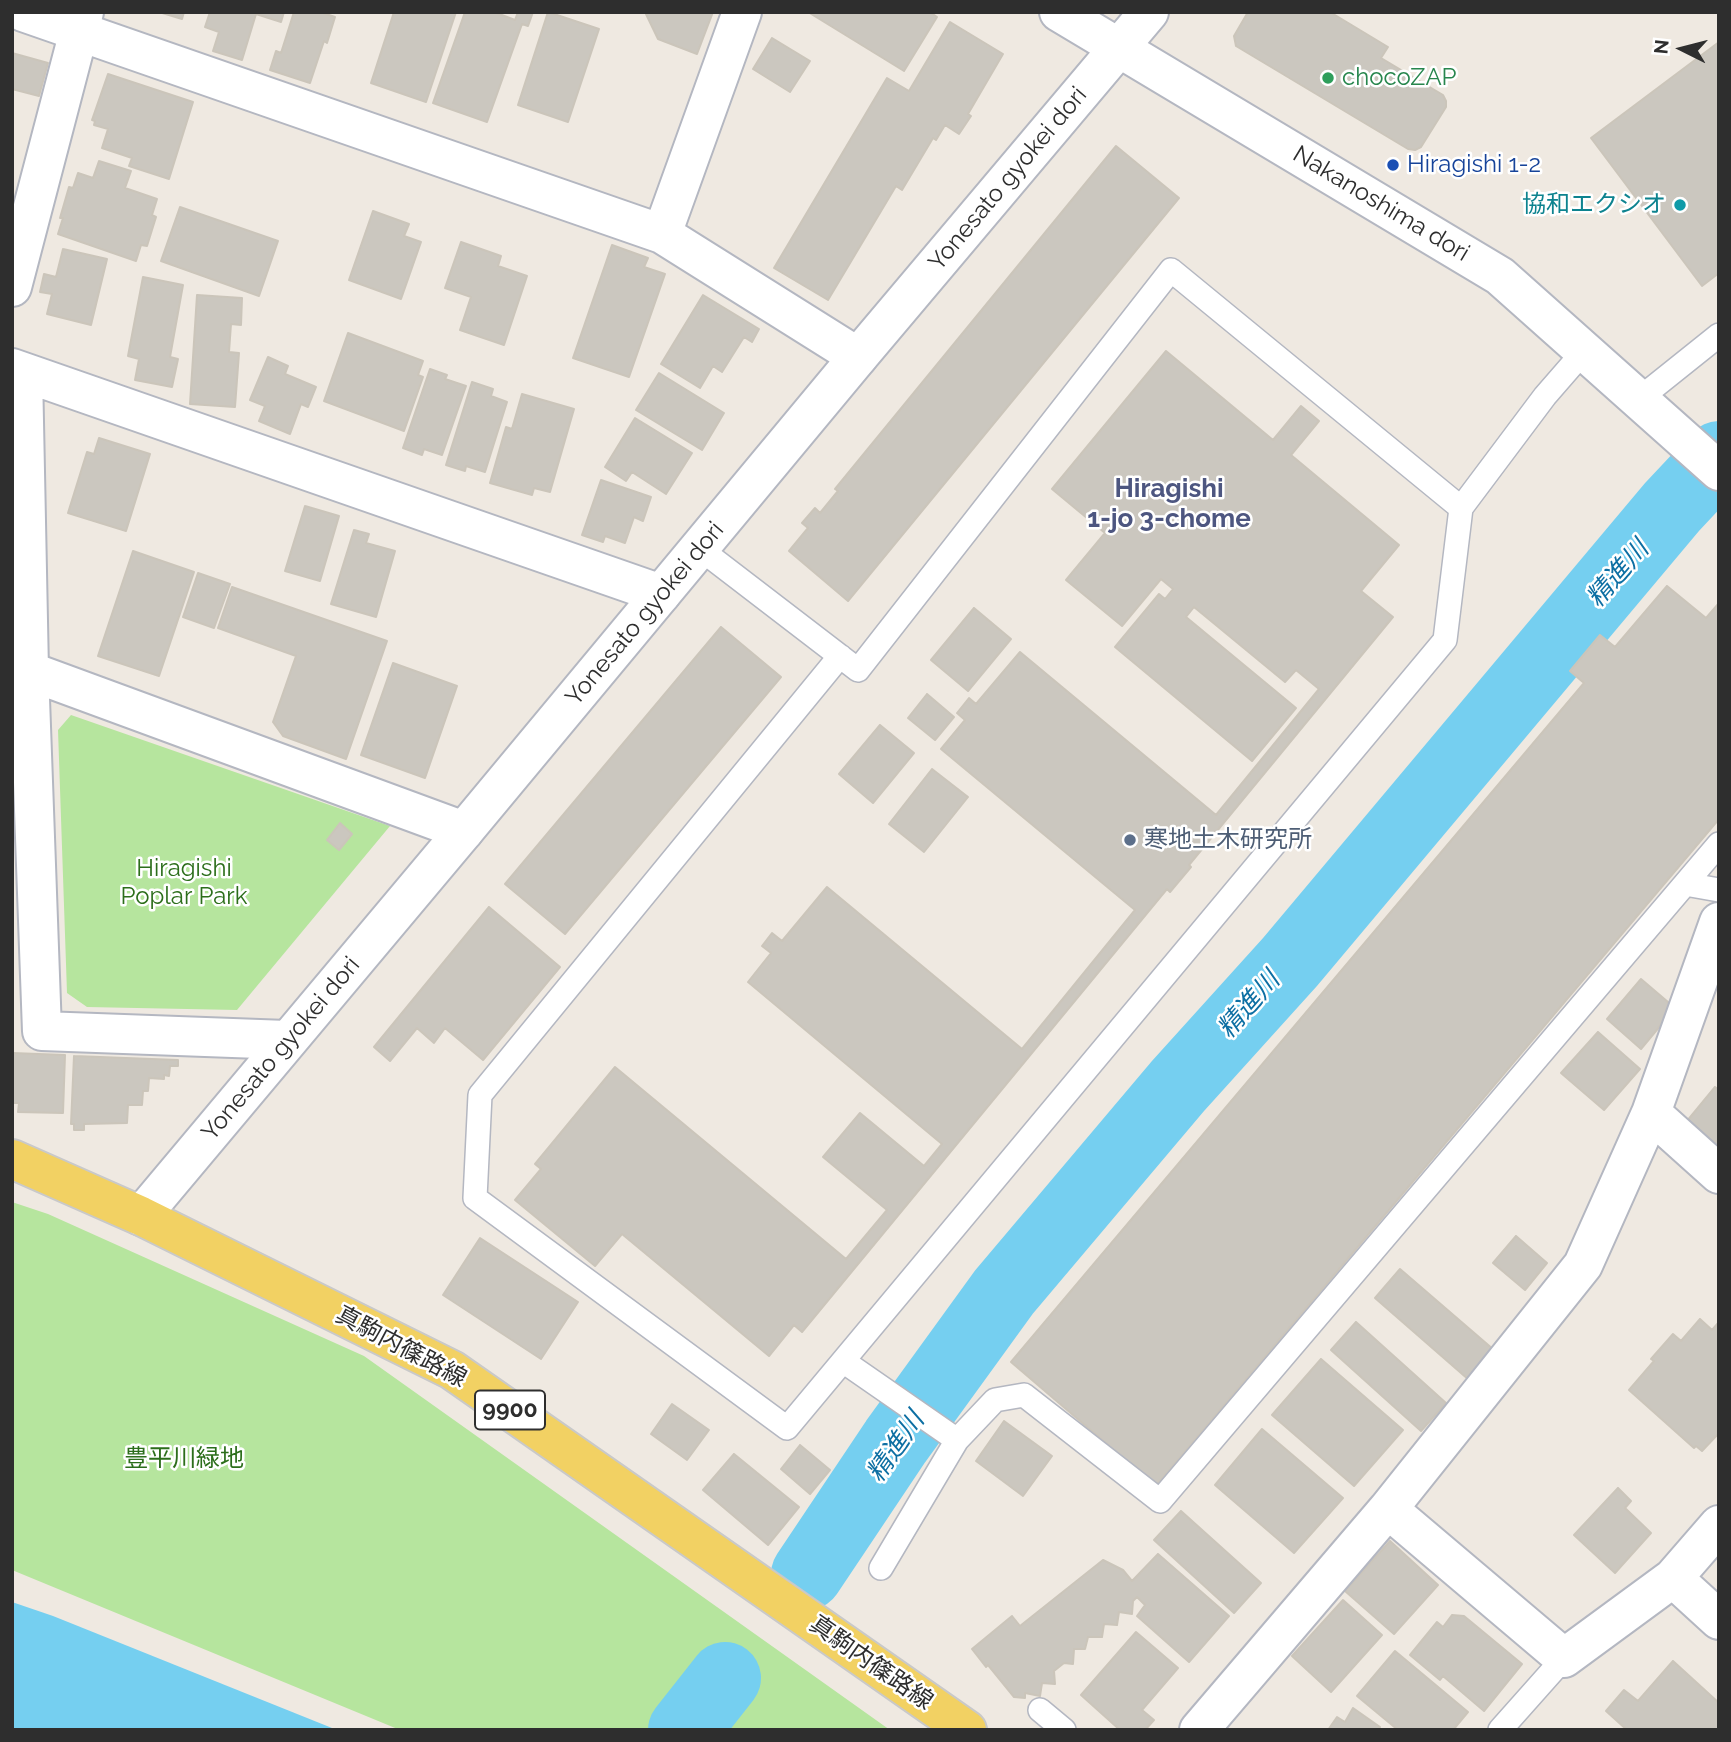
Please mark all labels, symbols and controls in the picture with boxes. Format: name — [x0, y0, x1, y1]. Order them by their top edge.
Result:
north arrow — [1647, 14, 1717, 84]
text: N — [1649, 38, 1673, 55]
place label: chocoZAP — [1342, 64, 1457, 92]
marker: chocoZAP — [1320, 70, 1336, 86]
street label: Yonesato gyokei dori — [923, 81, 1093, 277]
street label: Nakanoshima dori — [1288, 140, 1474, 268]
place label: Hiragishi 1-2 — [1407, 151, 1541, 179]
marker: Hiragishi 1-2 — [1385, 157, 1401, 173]
place label: 協和エクシオ — [1522, 191, 1666, 219]
marker: 協和エクシオ — [1672, 197, 1688, 213]
district label: Hiragishi 1-jo 3-chome — [1087, 473, 1251, 534]
street label: Yonesato gyokei dori — [560, 516, 730, 712]
water label: 精進川 — [1581, 534, 1655, 614]
place label: 寒地土木研究所 — [1144, 826, 1312, 854]
marker: 寒地土木研究所 — [1122, 832, 1138, 848]
park label: Hiragishi Poplar Park — [121, 855, 247, 911]
street label: Yonesato gyokei dori — [196, 951, 366, 1147]
water label: 精進川 — [1212, 965, 1286, 1045]
street label: 真駒内篠路線 — [331, 1300, 471, 1394]
road number: 9900 — [475, 1390, 545, 1429]
water label: 精進川 — [861, 1406, 931, 1488]
park label: 豊平川緑地 — [124, 1445, 244, 1473]
street label: 真駒内篠路線 — [804, 1610, 938, 1716]

